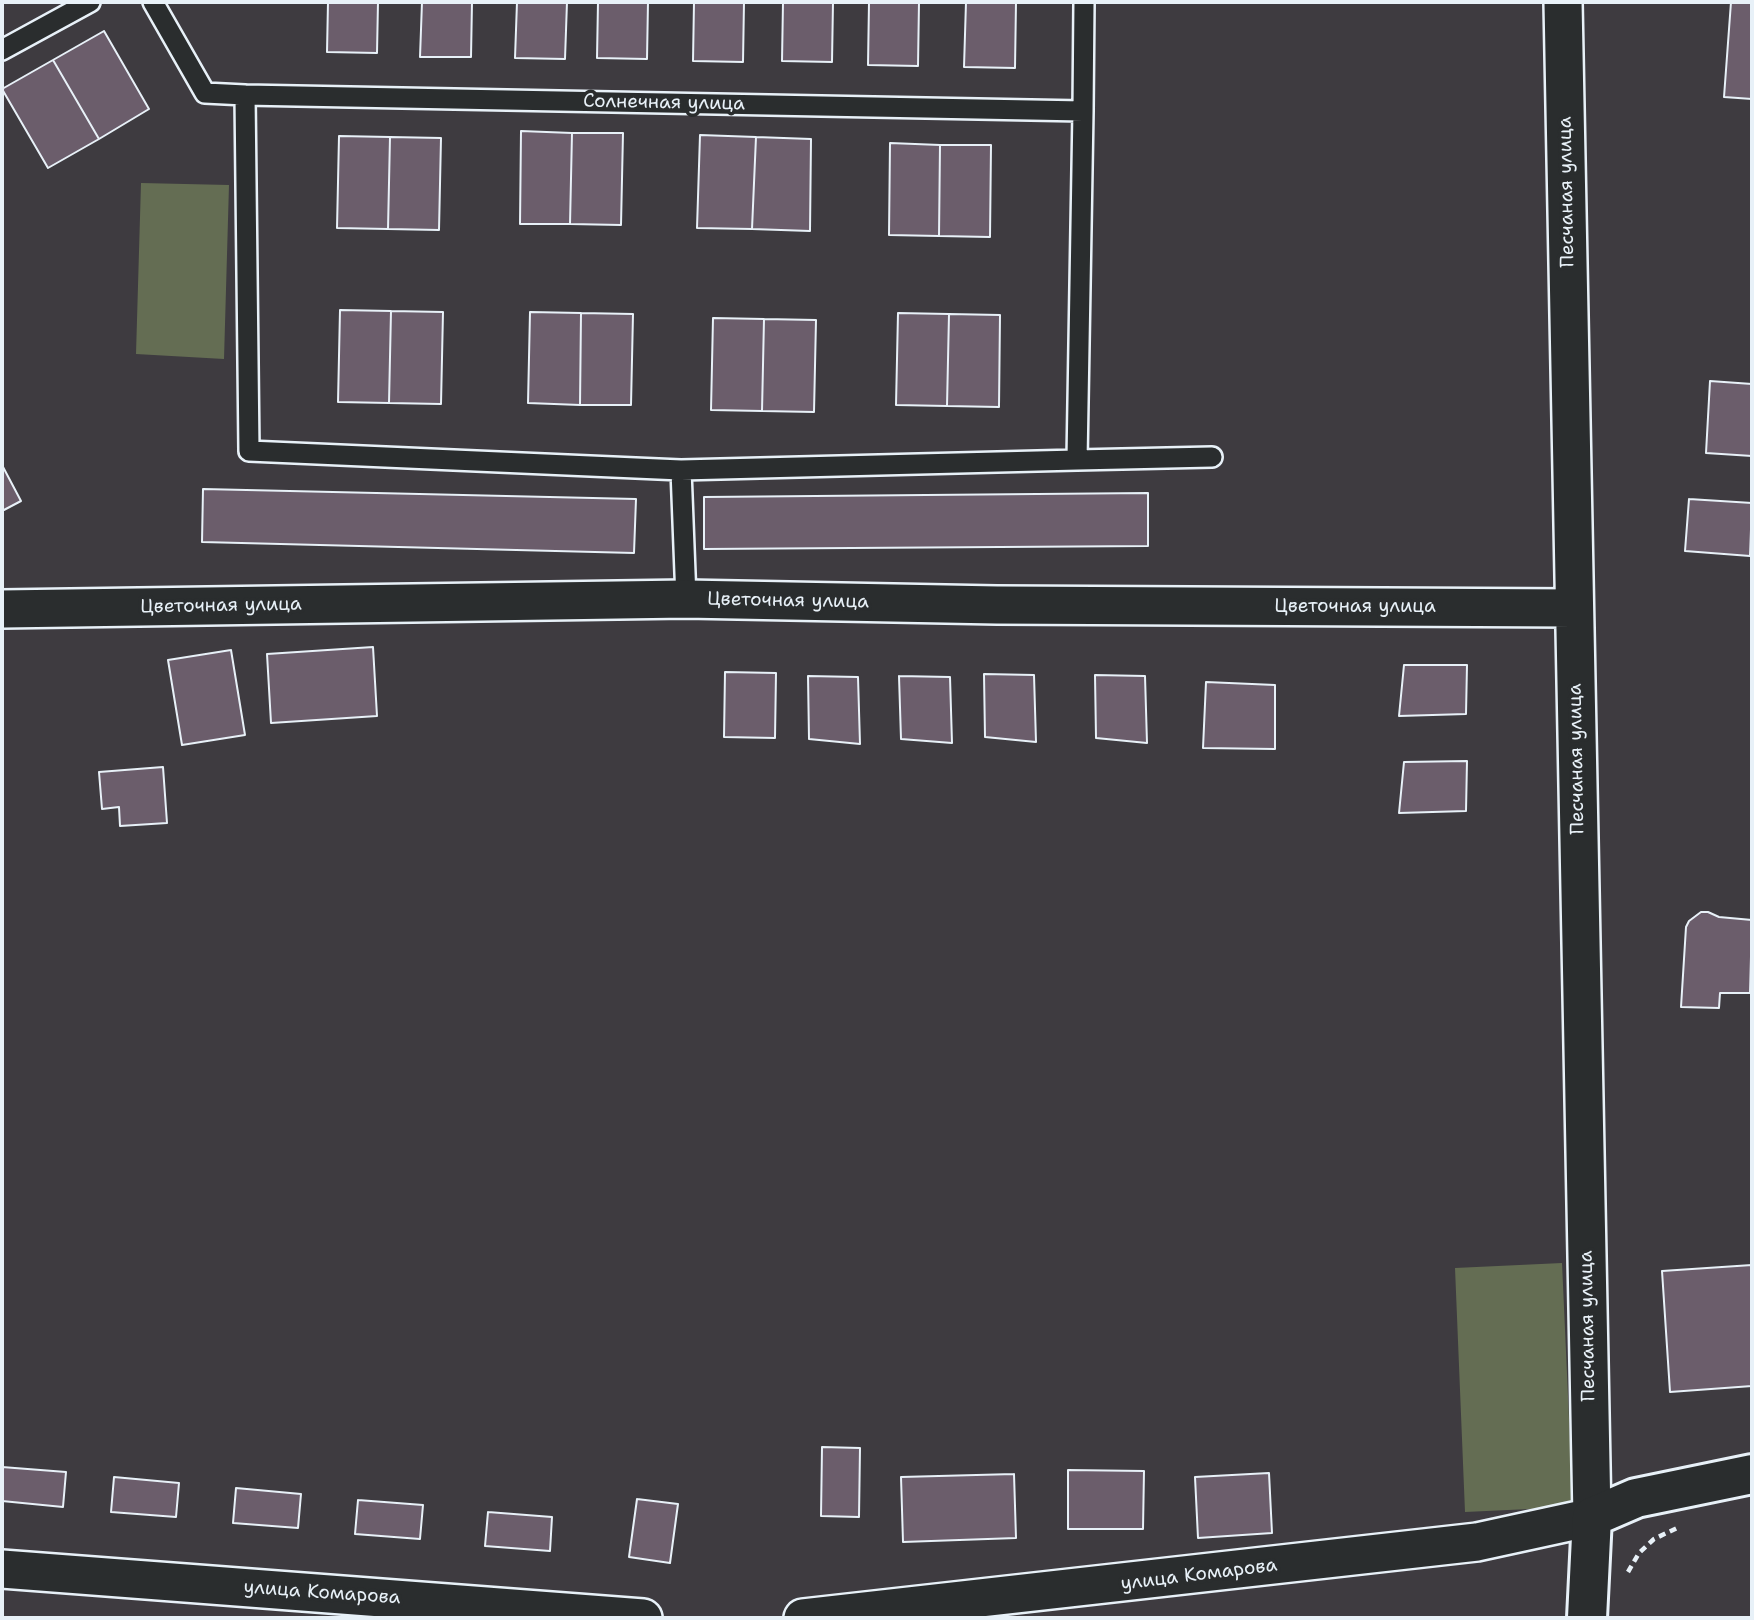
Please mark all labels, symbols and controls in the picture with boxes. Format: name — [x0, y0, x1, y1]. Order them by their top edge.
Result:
street label: Солнечная улица — [583, 90, 745, 116]
street label: Песчаная улица — [1554, 116, 1580, 268]
street label: Цветочная улица — [707, 588, 869, 614]
street label: Цветочная улица — [140, 593, 302, 619]
street label: Цветочная улица — [1274, 596, 1436, 618]
street label: Песчаная улица — [1564, 683, 1590, 835]
street label: Песчаная улица — [1575, 1250, 1601, 1402]
street label: улица Комарова — [1120, 1554, 1278, 1596]
street label: улица Комарова — [243, 1576, 401, 1610]

